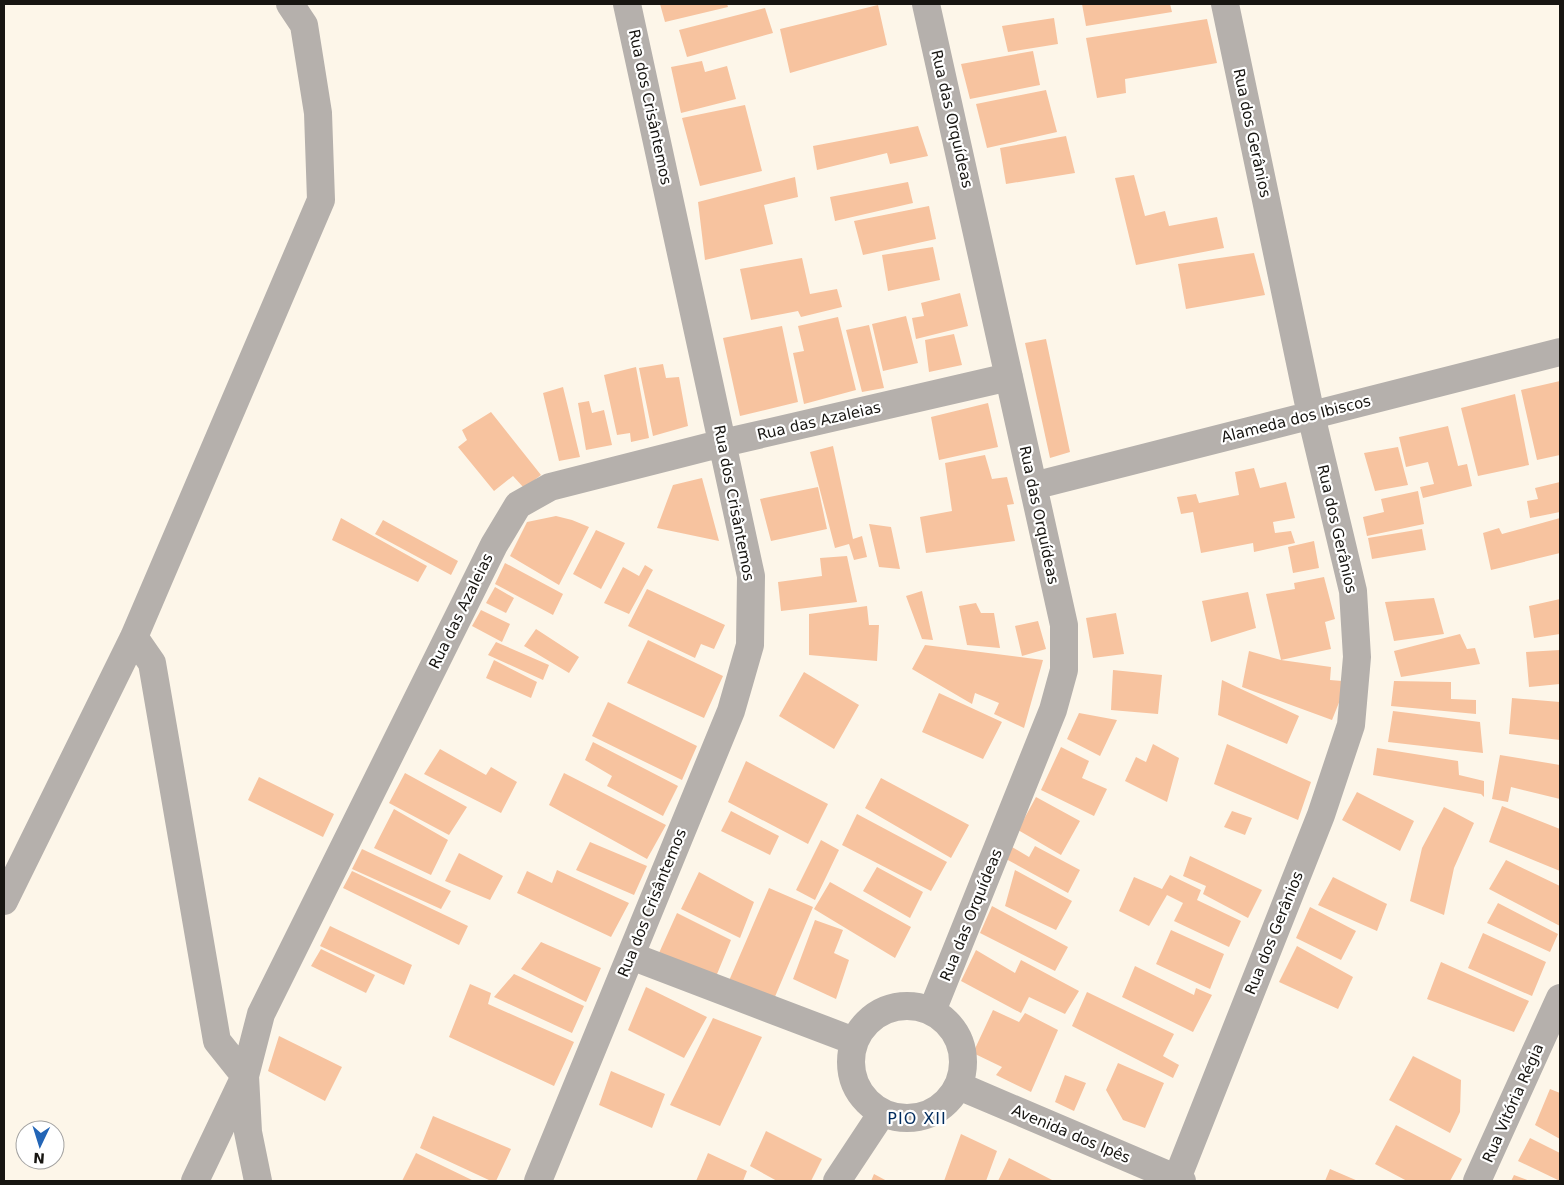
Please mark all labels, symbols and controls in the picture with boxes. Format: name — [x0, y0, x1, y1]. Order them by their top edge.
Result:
street label: Rua dos Crisântemos — [625, 28, 675, 187]
street label: Rua das Orquídeas — [927, 48, 977, 190]
street label: Rua dos Gerânios — [1230, 67, 1274, 199]
street label: Alameda dos Ibiscos — [1219, 392, 1373, 446]
street label: Rua das Azaleias — [755, 398, 883, 444]
street label: Rua dos Crisântemos — [710, 423, 758, 583]
street label: Rua das Orquídeas — [1016, 444, 1063, 586]
street label: Rua dos Gerânios — [1313, 463, 1361, 595]
street label: Rua das Azaleias — [425, 550, 497, 672]
street label: Rua dos Crisântemos — [614, 826, 690, 980]
street label: Rua das Orquídeas — [936, 846, 1006, 984]
street label: Rua dos Gerânios — [1241, 869, 1307, 997]
street label: Rua Vitória Régia — [1479, 1041, 1547, 1165]
street label: Avenida dos Ipês — [1009, 1101, 1133, 1167]
district label: PIO XII — [887, 1109, 947, 1128]
north arrow — [15, 1120, 65, 1170]
text: N — [33, 1150, 45, 1166]

